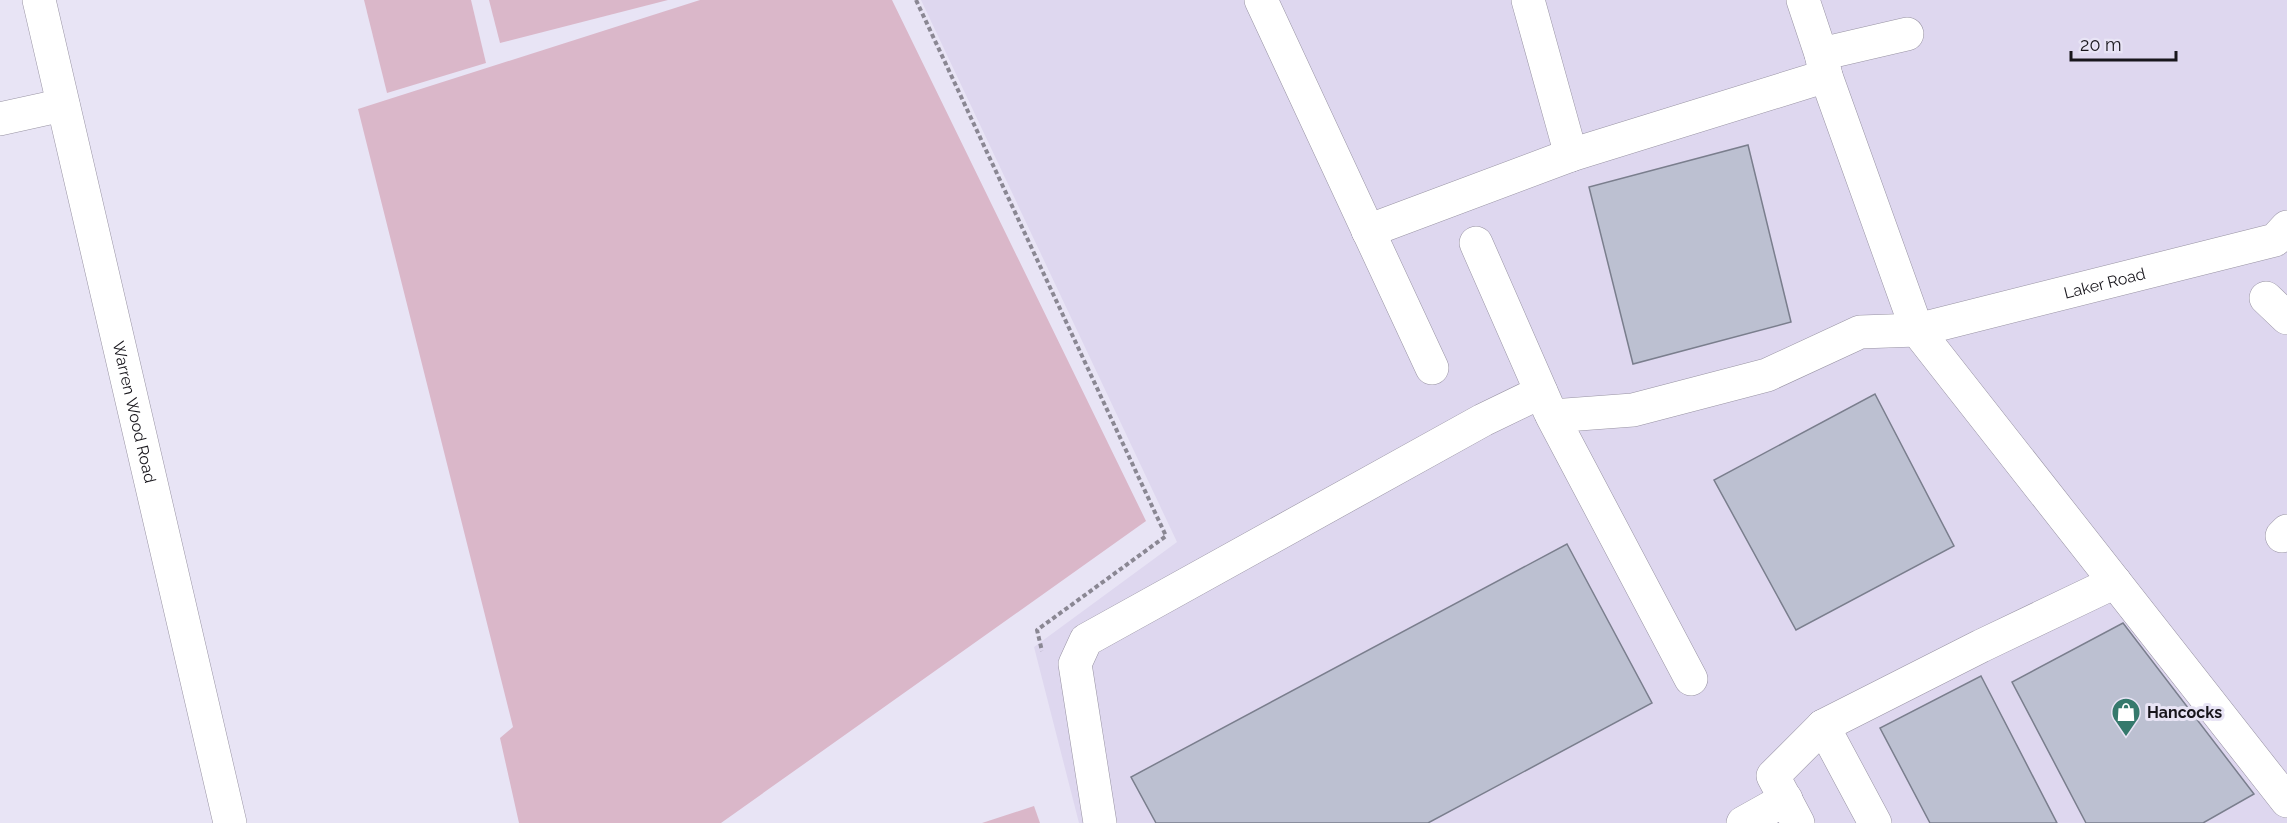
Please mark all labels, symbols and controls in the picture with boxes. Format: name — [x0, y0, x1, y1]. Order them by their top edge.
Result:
scale bar — [2071, 24, 2176, 62]
text: 20 m — [2080, 34, 2122, 55]
street label: Laker Road — [2062, 263, 2147, 302]
street label: Warren Wood Road — [109, 339, 160, 485]
shop icon: Hancocks — [2110, 696, 2142, 738]
place label: Hancocks — [2147, 703, 2222, 722]

